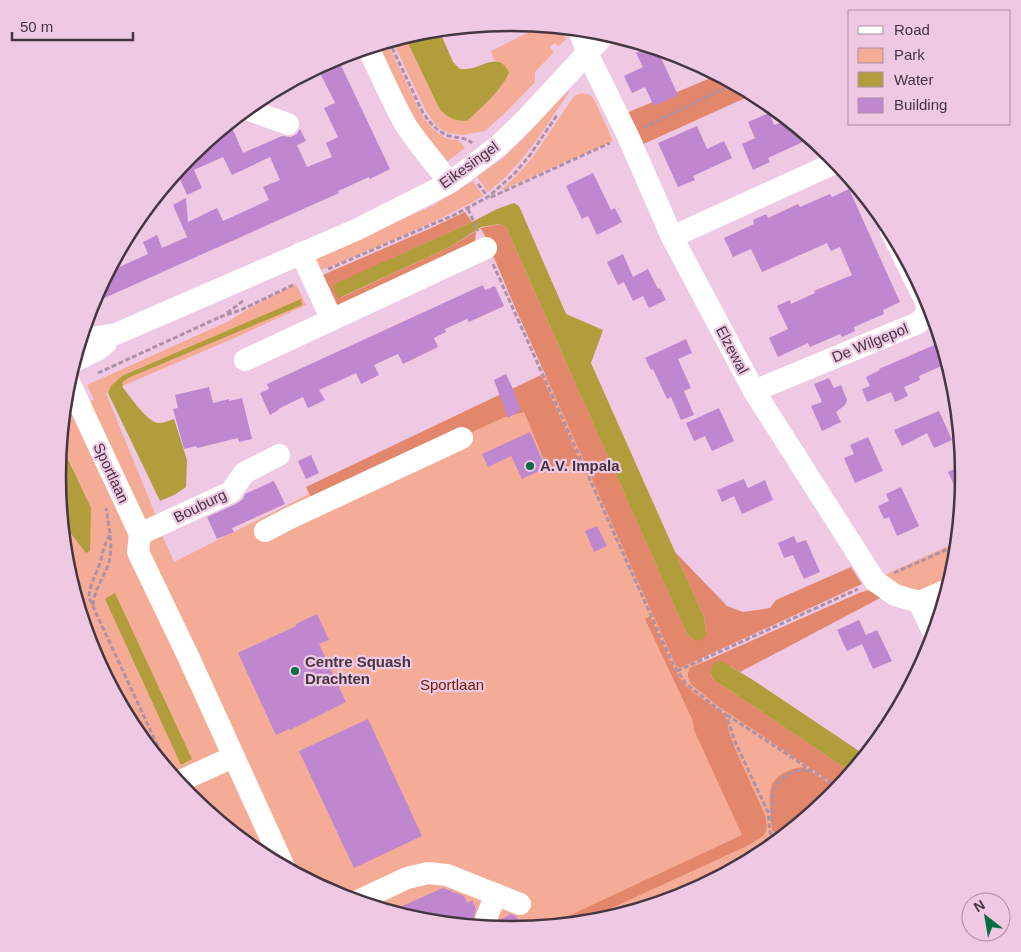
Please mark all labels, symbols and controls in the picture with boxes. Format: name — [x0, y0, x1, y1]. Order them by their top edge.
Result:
scale bar — [12, 10, 134, 42]
legend — [848, 10, 1011, 125]
text: 50 m — [20, 18, 53, 35]
text: Road — [894, 21, 930, 38]
text: Park — [894, 46, 925, 63]
text: Water — [894, 71, 933, 88]
text: Building — [894, 96, 947, 113]
street label: Eikesingel — [436, 138, 501, 192]
street label: De Wilgepol — [829, 320, 910, 366]
street label: Elzewal — [713, 323, 752, 377]
street label: Sportlaan — [90, 440, 133, 505]
place label: A.V. Impala — [540, 457, 620, 474]
marker: A.V. Impala — [524, 460, 536, 472]
street label: Bouburg — [171, 485, 229, 526]
place label: Centre Squash Drachten — [305, 653, 411, 687]
marker: Centre Squash Drachten — [289, 665, 301, 677]
park label: Sportlaan — [420, 676, 484, 693]
north arrow — [961, 892, 1011, 942]
text: N — [971, 896, 988, 915]

